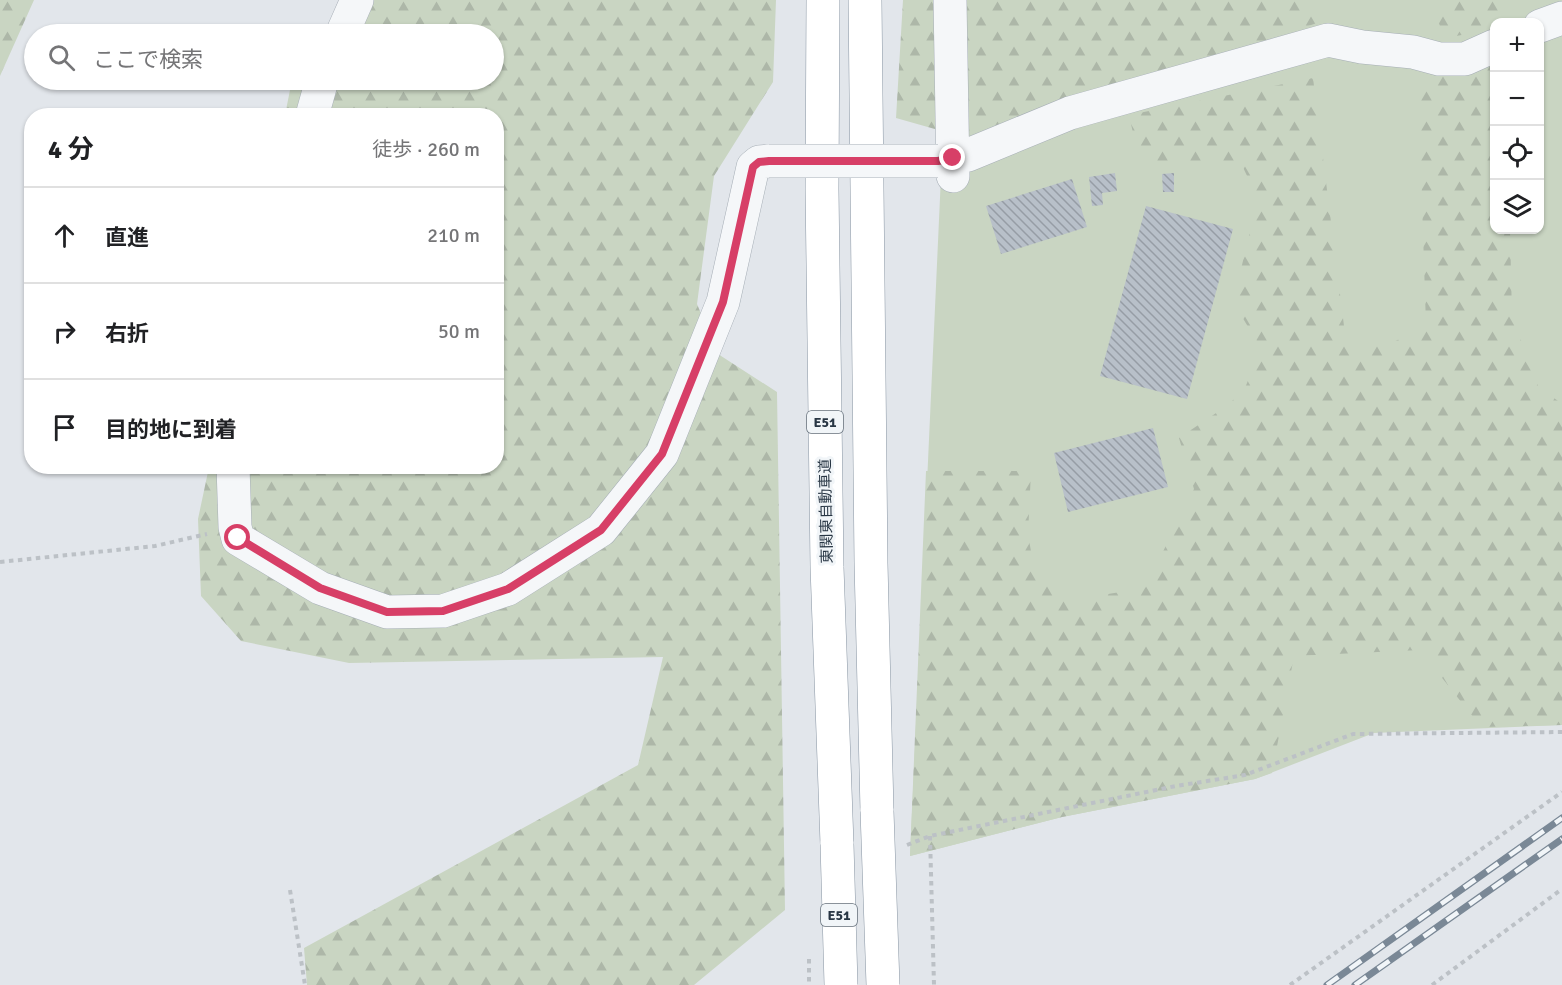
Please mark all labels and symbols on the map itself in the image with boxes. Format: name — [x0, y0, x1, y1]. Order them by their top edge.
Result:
route end — [939, 144, 965, 170]
road number: E51 — [807, 411, 843, 433]
street label: 東関東自動車道 — [816, 458, 836, 564]
route start — [224, 524, 250, 550]
road number: E51 — [821, 904, 857, 926]

